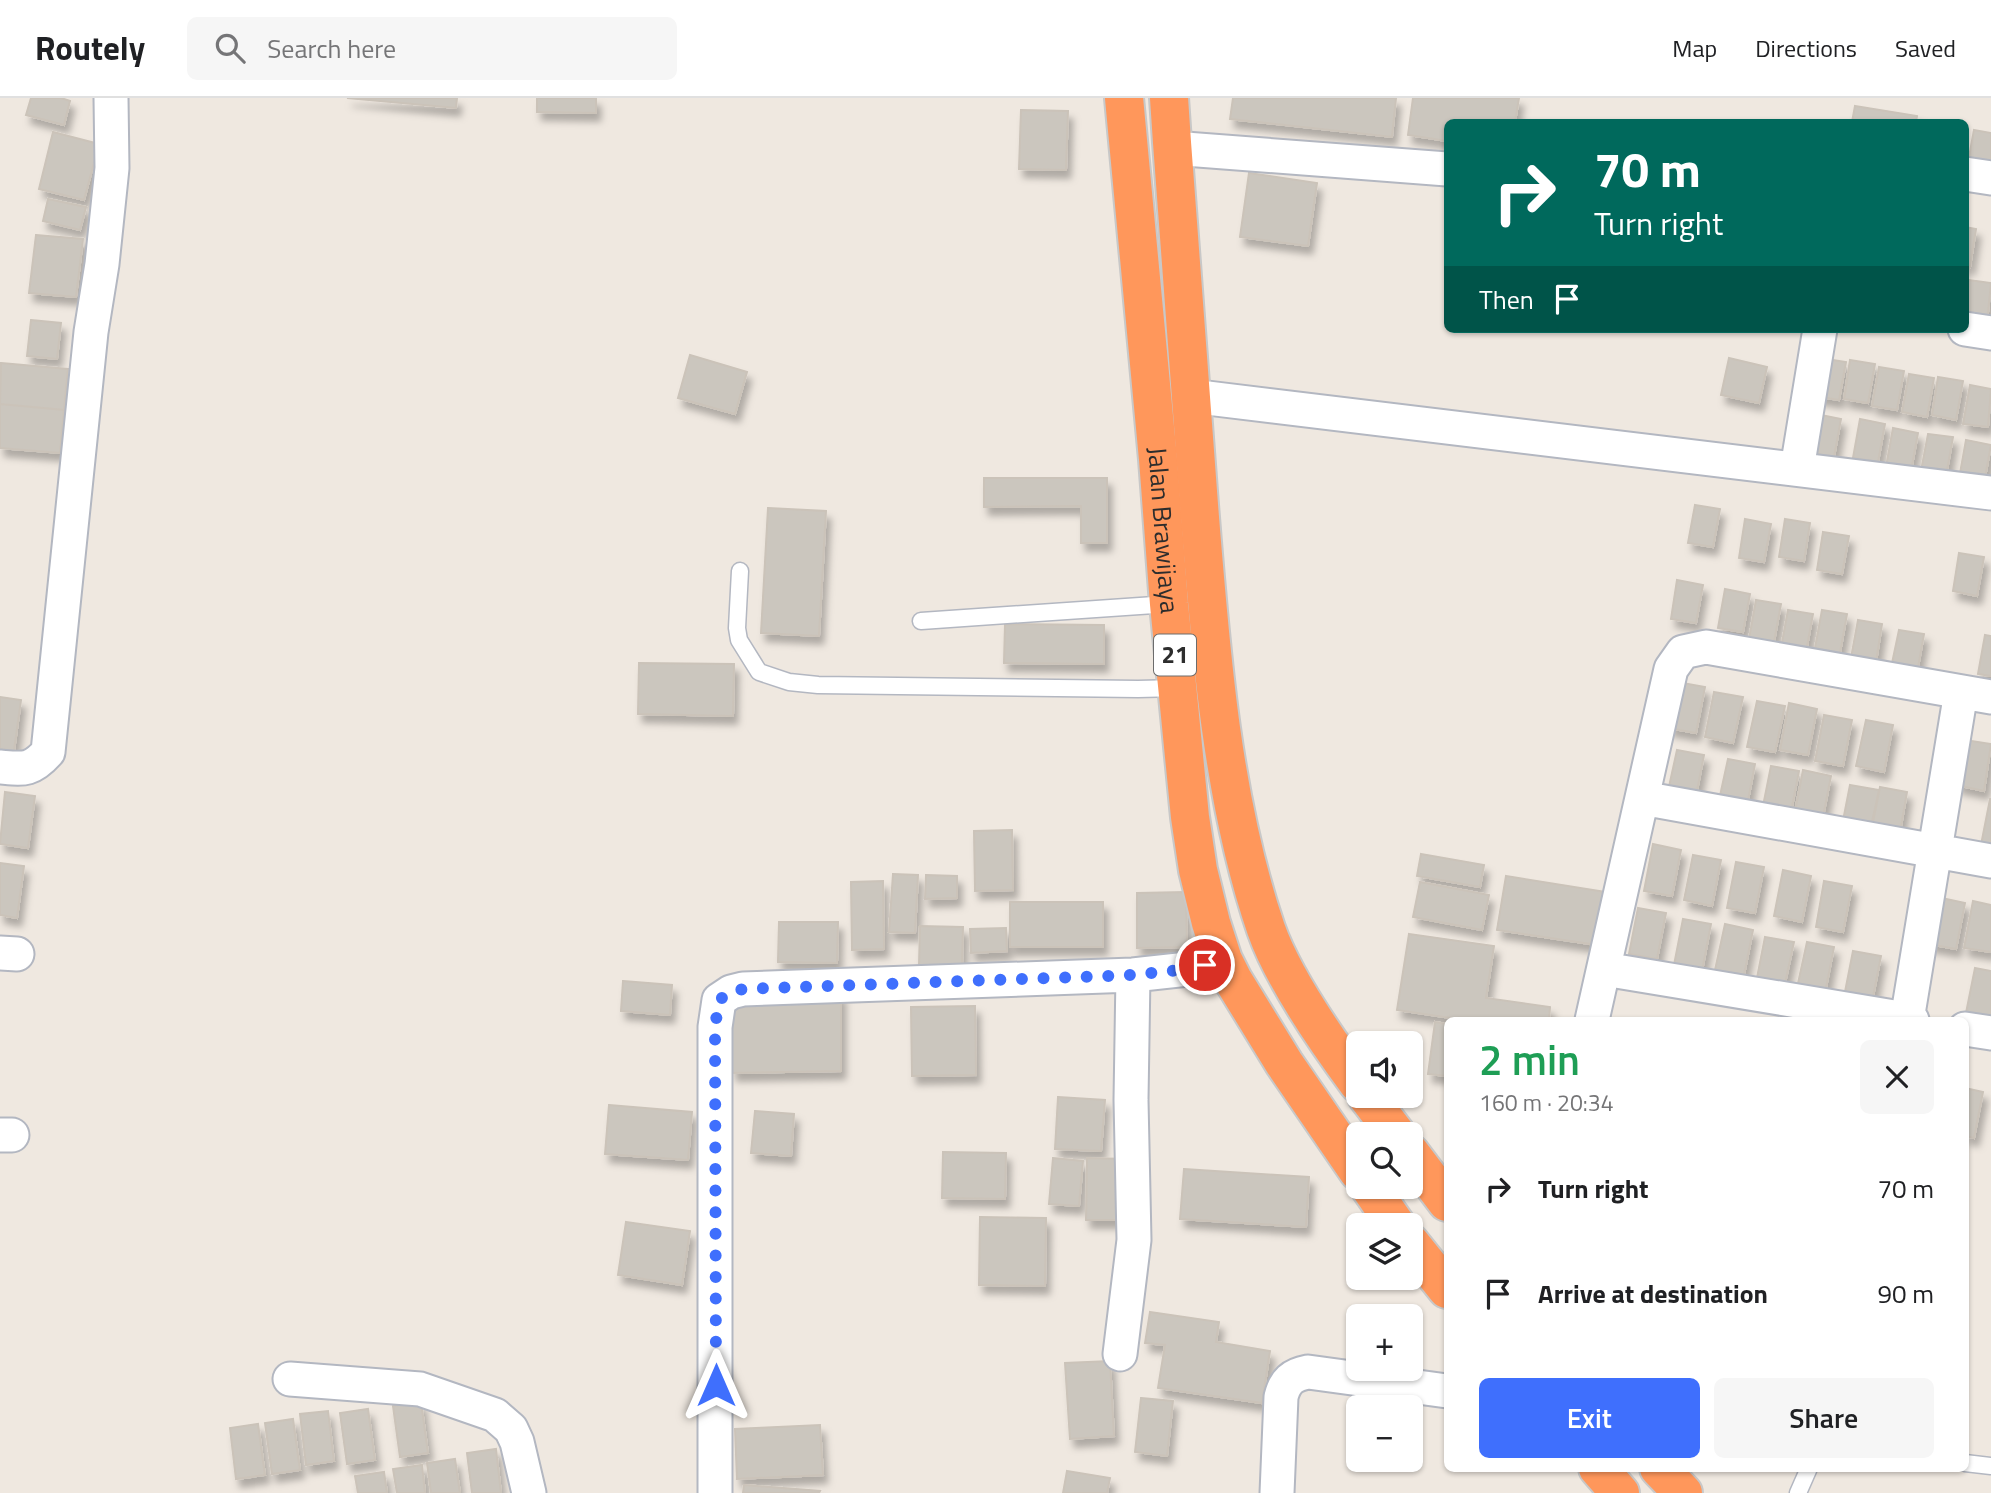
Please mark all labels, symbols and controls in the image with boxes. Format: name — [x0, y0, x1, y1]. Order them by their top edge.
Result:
search box — [187, 17, 677, 80]
text: Routely — [35, 23, 145, 73]
icon: search — [211, 29, 249, 67]
text: Search here — [267, 29, 396, 68]
text: Map — [1672, 30, 1717, 66]
text: Directions — [1755, 30, 1857, 66]
text: Saved — [1895, 30, 1956, 66]
text: 70 m — [1594, 131, 1701, 206]
icon: right — [1479, 147, 1570, 238]
text: Turn right — [1594, 199, 1723, 247]
text: Then — [1479, 280, 1534, 319]
icon: arrive — [1548, 280, 1586, 318]
street label: Jalan Brawijaya — [1138, 445, 1190, 615]
road number: 21 — [1154, 634, 1196, 676]
pin — [1175, 935, 1235, 995]
icon: arrive — [1186, 946, 1224, 984]
text: 2 min — [1479, 1027, 1580, 1091]
map controls — [1346, 1031, 1423, 1472]
button: sound — [1346, 1031, 1423, 1108]
button: close — [1860, 1040, 1934, 1114]
text: 160 m · 20:34 — [1479, 1085, 1614, 1120]
button: search — [1346, 1122, 1423, 1199]
text: Turn right — [1538, 1169, 1649, 1208]
text: 70 m — [1877, 1169, 1934, 1208]
icon: right — [1479, 1170, 1517, 1208]
button: layers — [1346, 1213, 1423, 1290]
text: Arrive at destination — [1538, 1274, 1768, 1313]
text: 90 m — [1877, 1274, 1934, 1313]
icon: arrive — [1479, 1275, 1517, 1313]
button: + — [1346, 1304, 1423, 1381]
position arrow — [679, 1348, 753, 1422]
button: Exit — [1479, 1378, 1700, 1458]
button: Share — [1714, 1378, 1934, 1458]
button: − — [1346, 1395, 1423, 1472]

